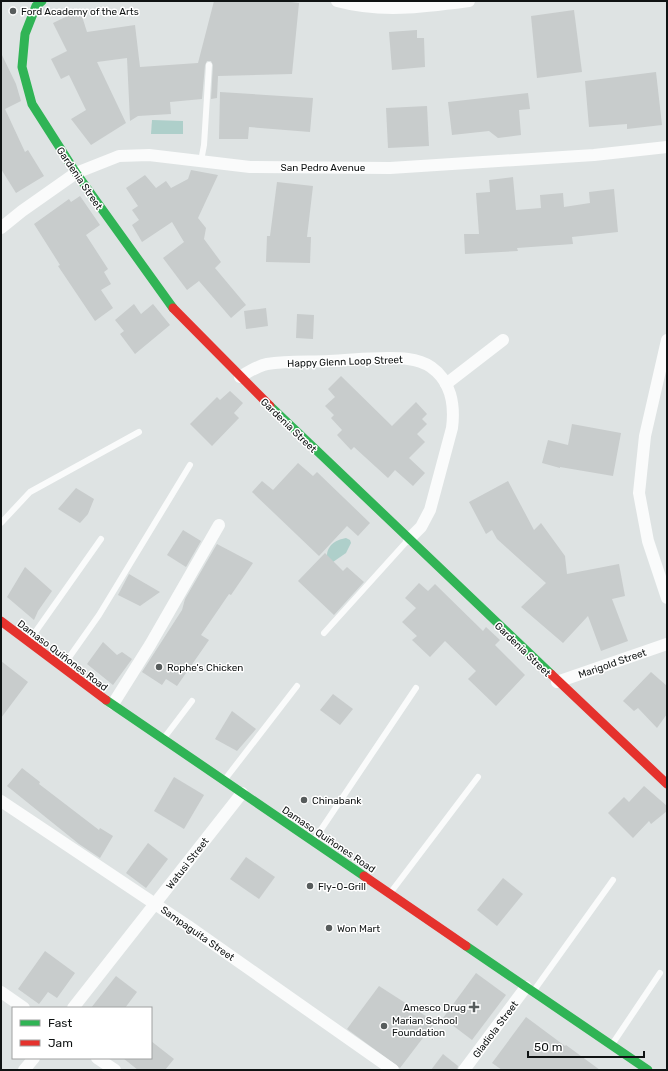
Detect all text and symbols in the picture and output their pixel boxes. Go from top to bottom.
marker: Ford Academy of the Arts [8,6,18,16]
place label: Ford Academy of the Arts [21,6,139,18]
street label: Gardenia Street [54,145,105,212]
street label: San Pedro Avenue [281,162,366,174]
street label: Happy Glenn Loop Street [287,354,403,370]
street label: Gardenia Street [258,396,319,455]
street label: Damaso Quiñones Road [15,618,110,694]
street label: Gardenia Street [492,620,553,679]
street label: Marigold Street [577,647,648,681]
marker: Rophe's Chicken [154,662,164,672]
place label: Rophe's Chicken [167,662,243,674]
marker: Chinabank [299,795,309,805]
place label: Chinabank [312,795,362,807]
street label: Damaso Quiñones Road [279,804,377,876]
street label: Watusi Street [164,835,212,892]
marker: Fly-O-Grill [305,881,315,891]
place label: Fly-O-Grill [318,881,366,893]
street label: Sampaguita Street [158,904,237,964]
marker: Won Mart [324,923,334,933]
place label: Won Mart [337,923,380,935]
street label: Gladiola Street [470,999,521,1060]
place label: Amesco Drug [403,1002,466,1014]
marker: Amesco Drug [469,1002,479,1012]
legend [12,1007,152,1059]
place label: Marian School Foundation [392,1015,457,1039]
text: Fast [48,1016,72,1030]
marker: Marian School Foundation [379,1021,389,1031]
scale bar [528,1033,644,1059]
text: Jam [48,1036,73,1050]
text: 50 m [534,1040,562,1054]

